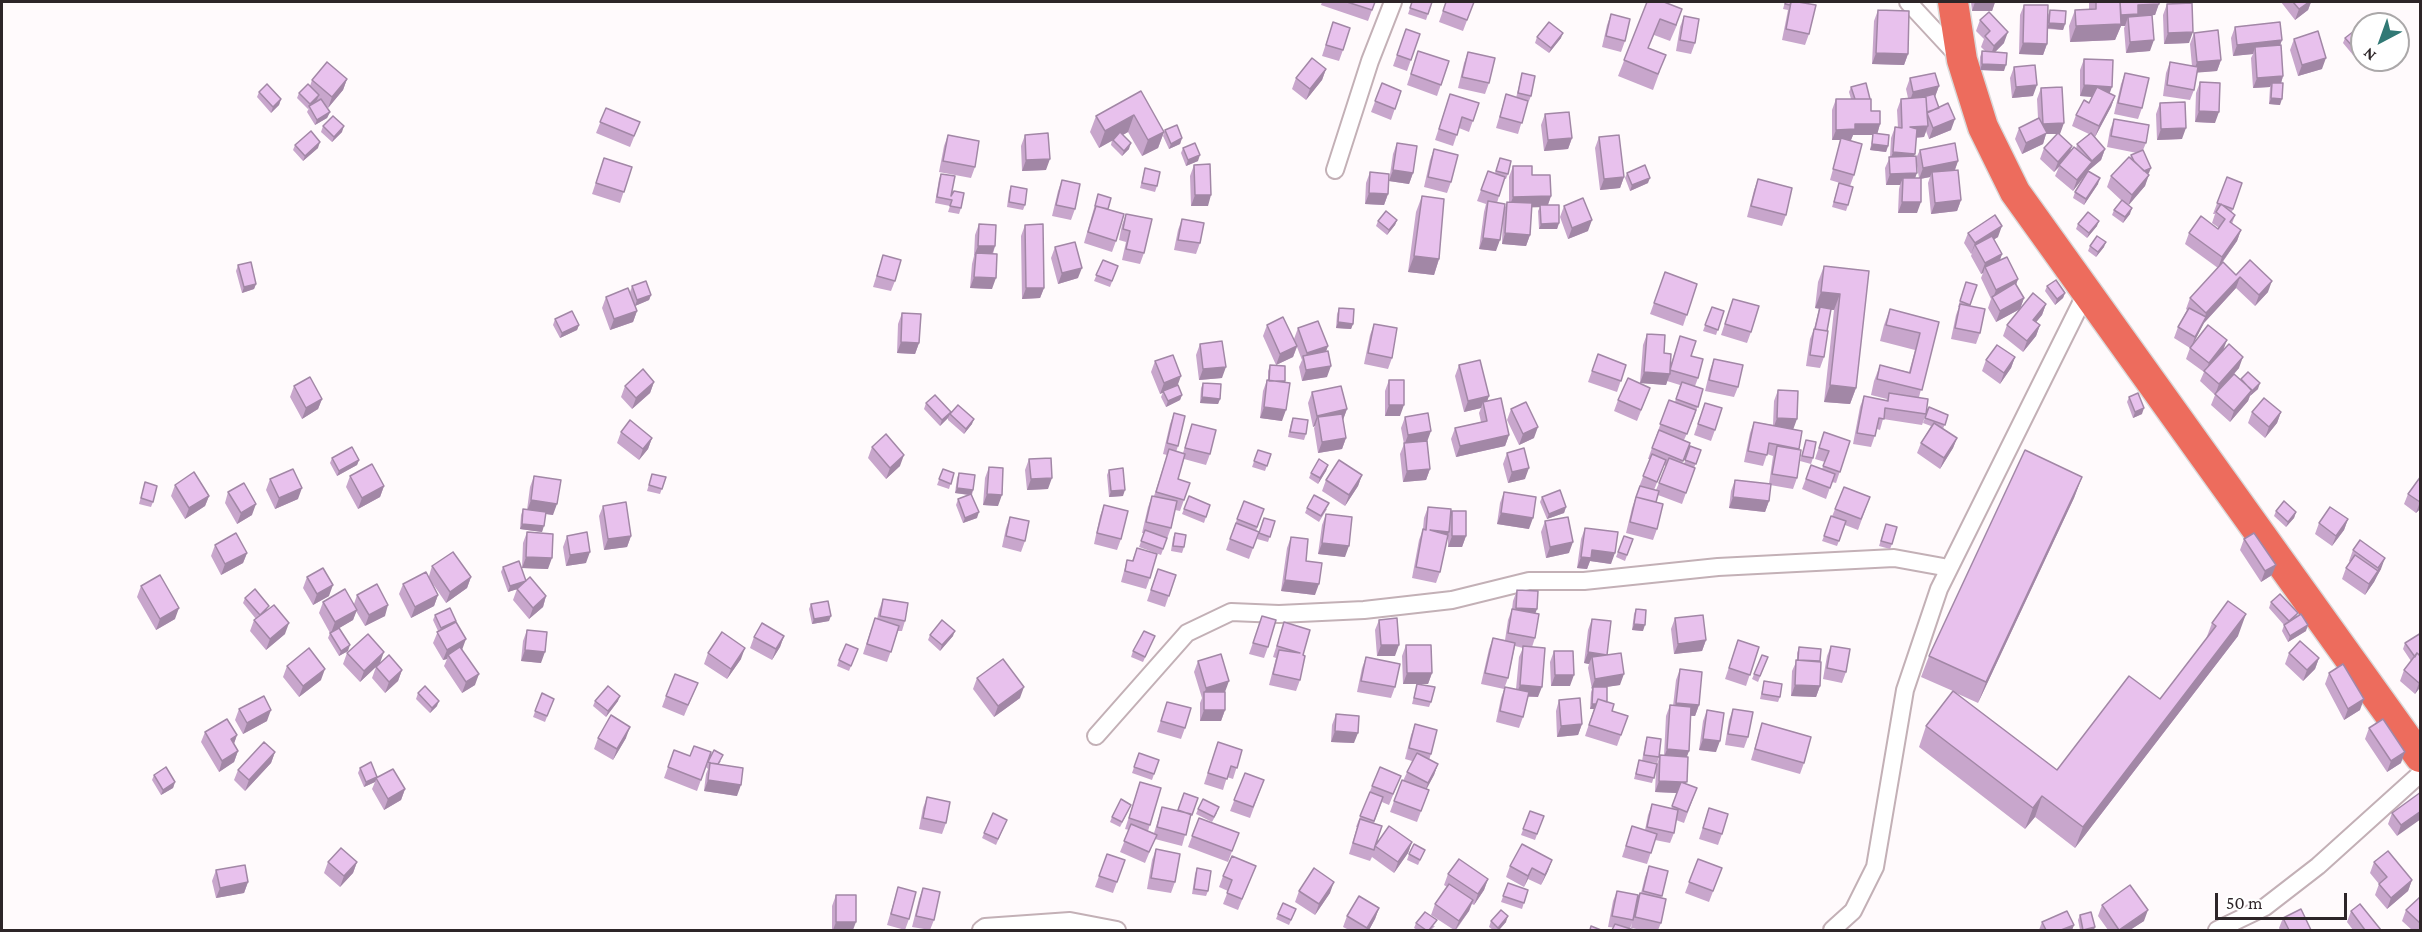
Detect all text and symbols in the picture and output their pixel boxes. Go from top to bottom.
north arrow [2350,12,2410,72]
text: N [2359,44,2379,64]
scale bar [2218,881,2350,919]
text: 50 m [2226,893,2263,913]

